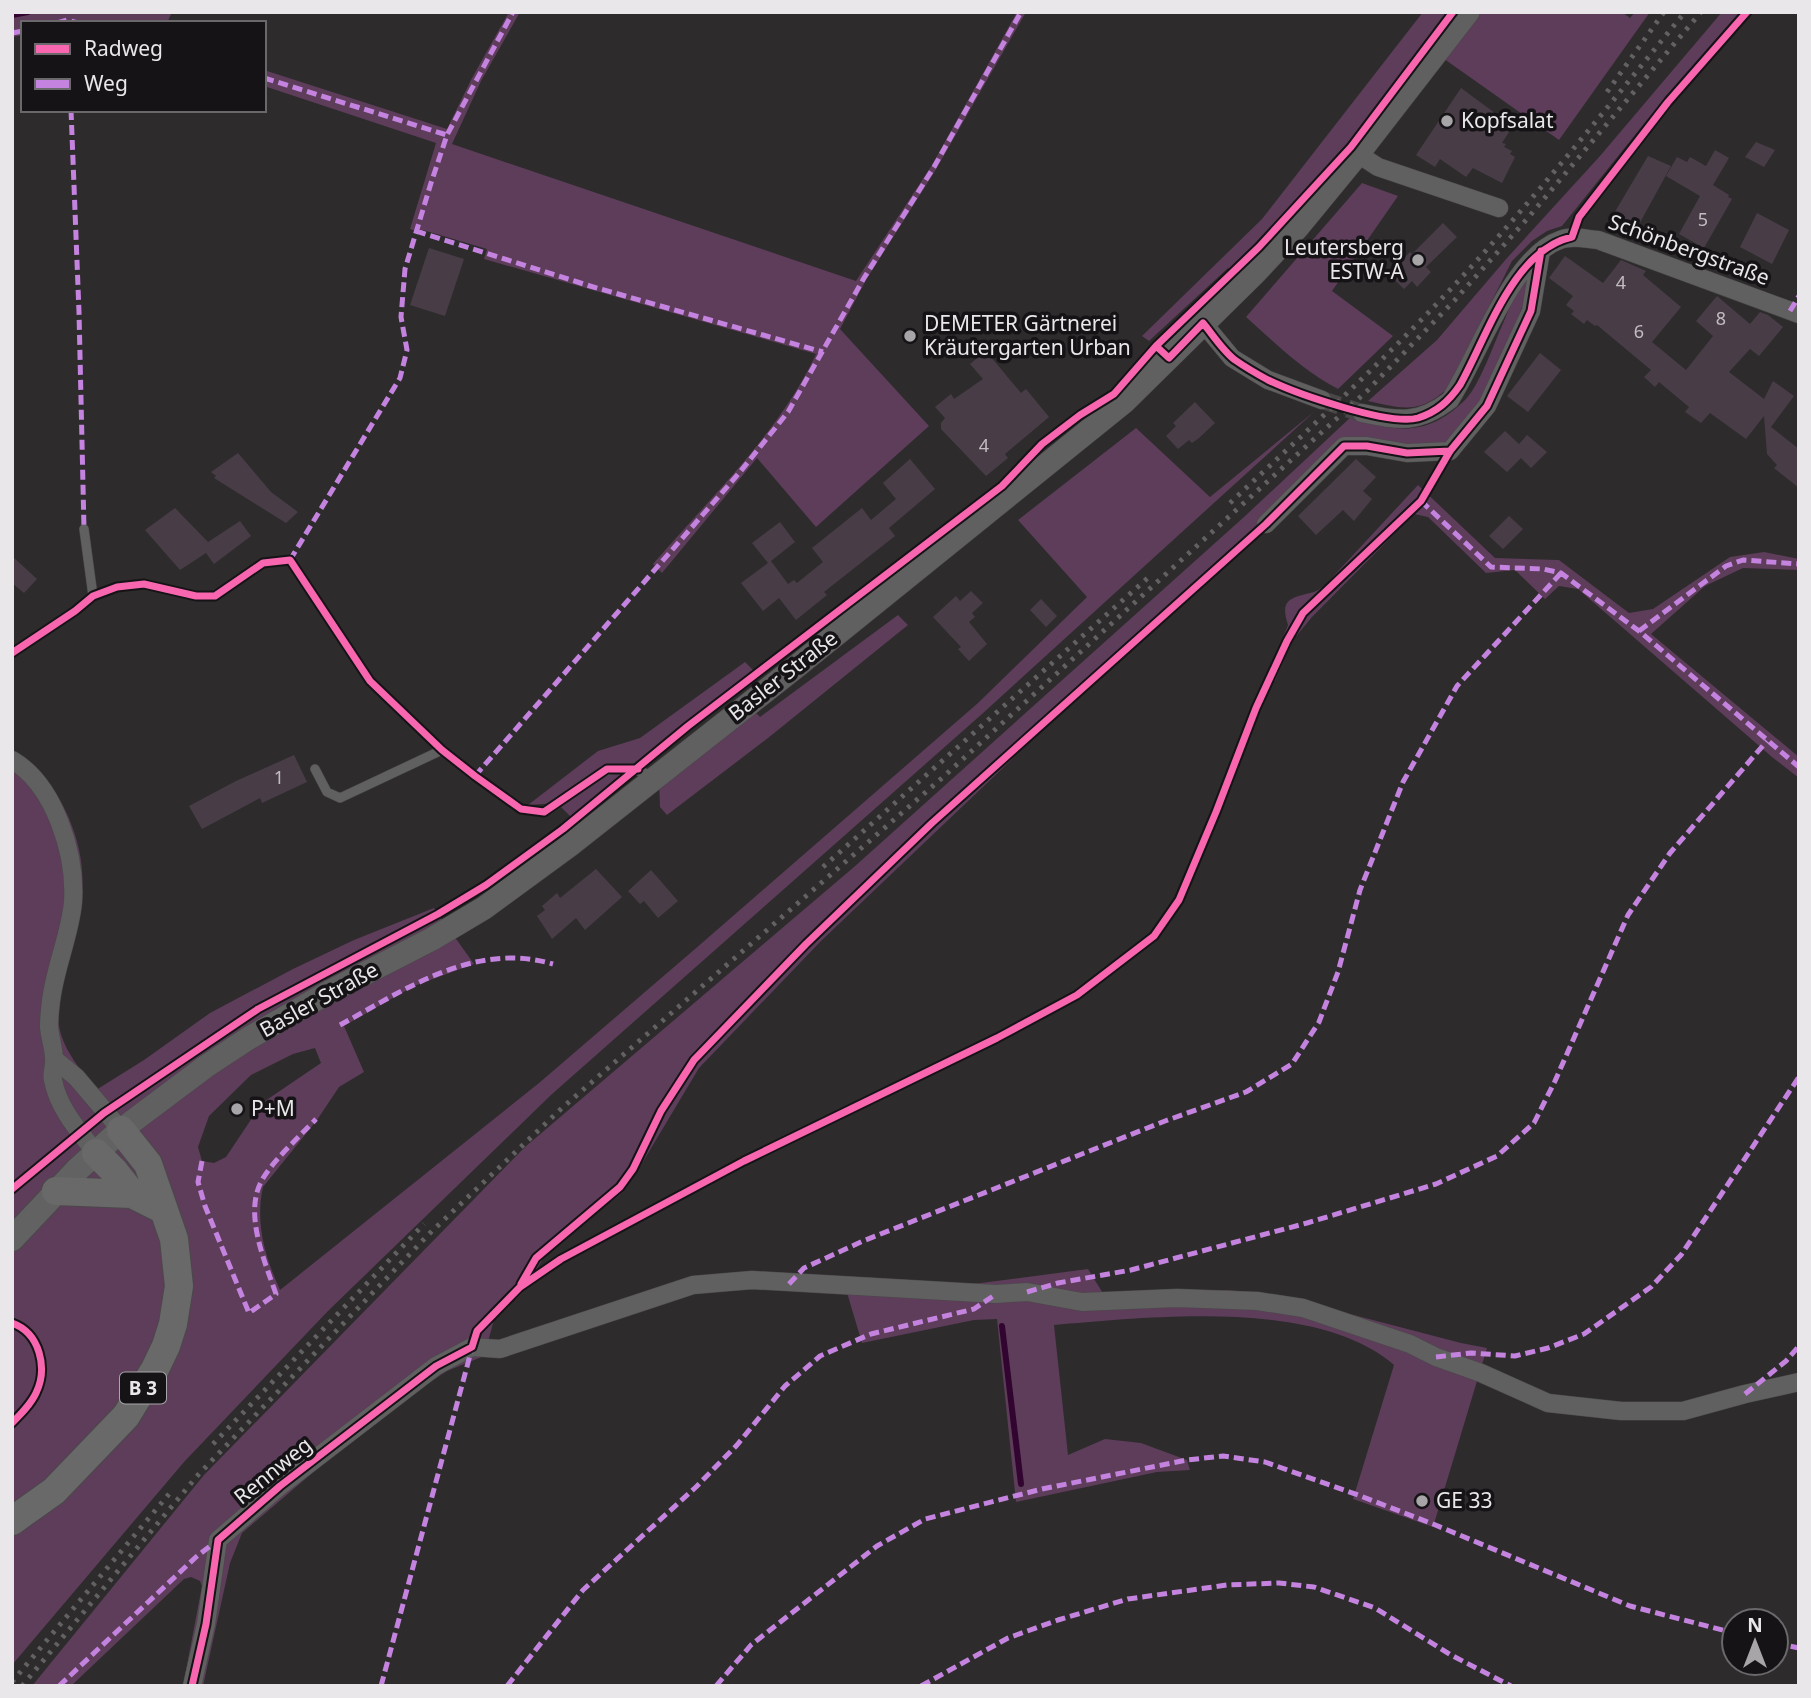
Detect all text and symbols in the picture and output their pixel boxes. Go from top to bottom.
legend [21,21,266,112]
text: Radweg [84,34,163,62]
text: Weg [84,69,128,97]
place label: Kopfsalat [1461,106,1554,134]
marker: Kopfsalat [1439,113,1455,129]
street label: Schönbergstraße [1605,207,1774,291]
house number: 5 [1698,207,1708,231]
place label: Leutersberg ESTW-A [1284,233,1405,285]
marker: Leutersberg ESTW-A [1410,252,1426,268]
house number: 4 [1616,270,1626,294]
house number: 8 [1716,306,1726,330]
place label: DEMETER Gärtnerei Kräutergarten Urban [924,309,1131,361]
house number: 6 [1634,319,1644,343]
marker: DEMETER Gärtnerei Kräutergarten Urban [902,328,918,344]
house number: 4 [979,433,989,457]
street label: Basler Straße [722,624,843,727]
house number: 1 [274,765,284,789]
street label: Basler Straße [254,955,383,1043]
place label: P+M [251,1094,295,1122]
marker: P+M [229,1101,245,1117]
road number: B 3 [120,1372,166,1404]
street label: Rennweg [228,1430,317,1510]
place label: GE 33 [1436,1486,1492,1514]
marker: GE 33 [1414,1493,1430,1509]
north arrow [1720,1607,1790,1677]
text: N [1747,1612,1763,1638]

